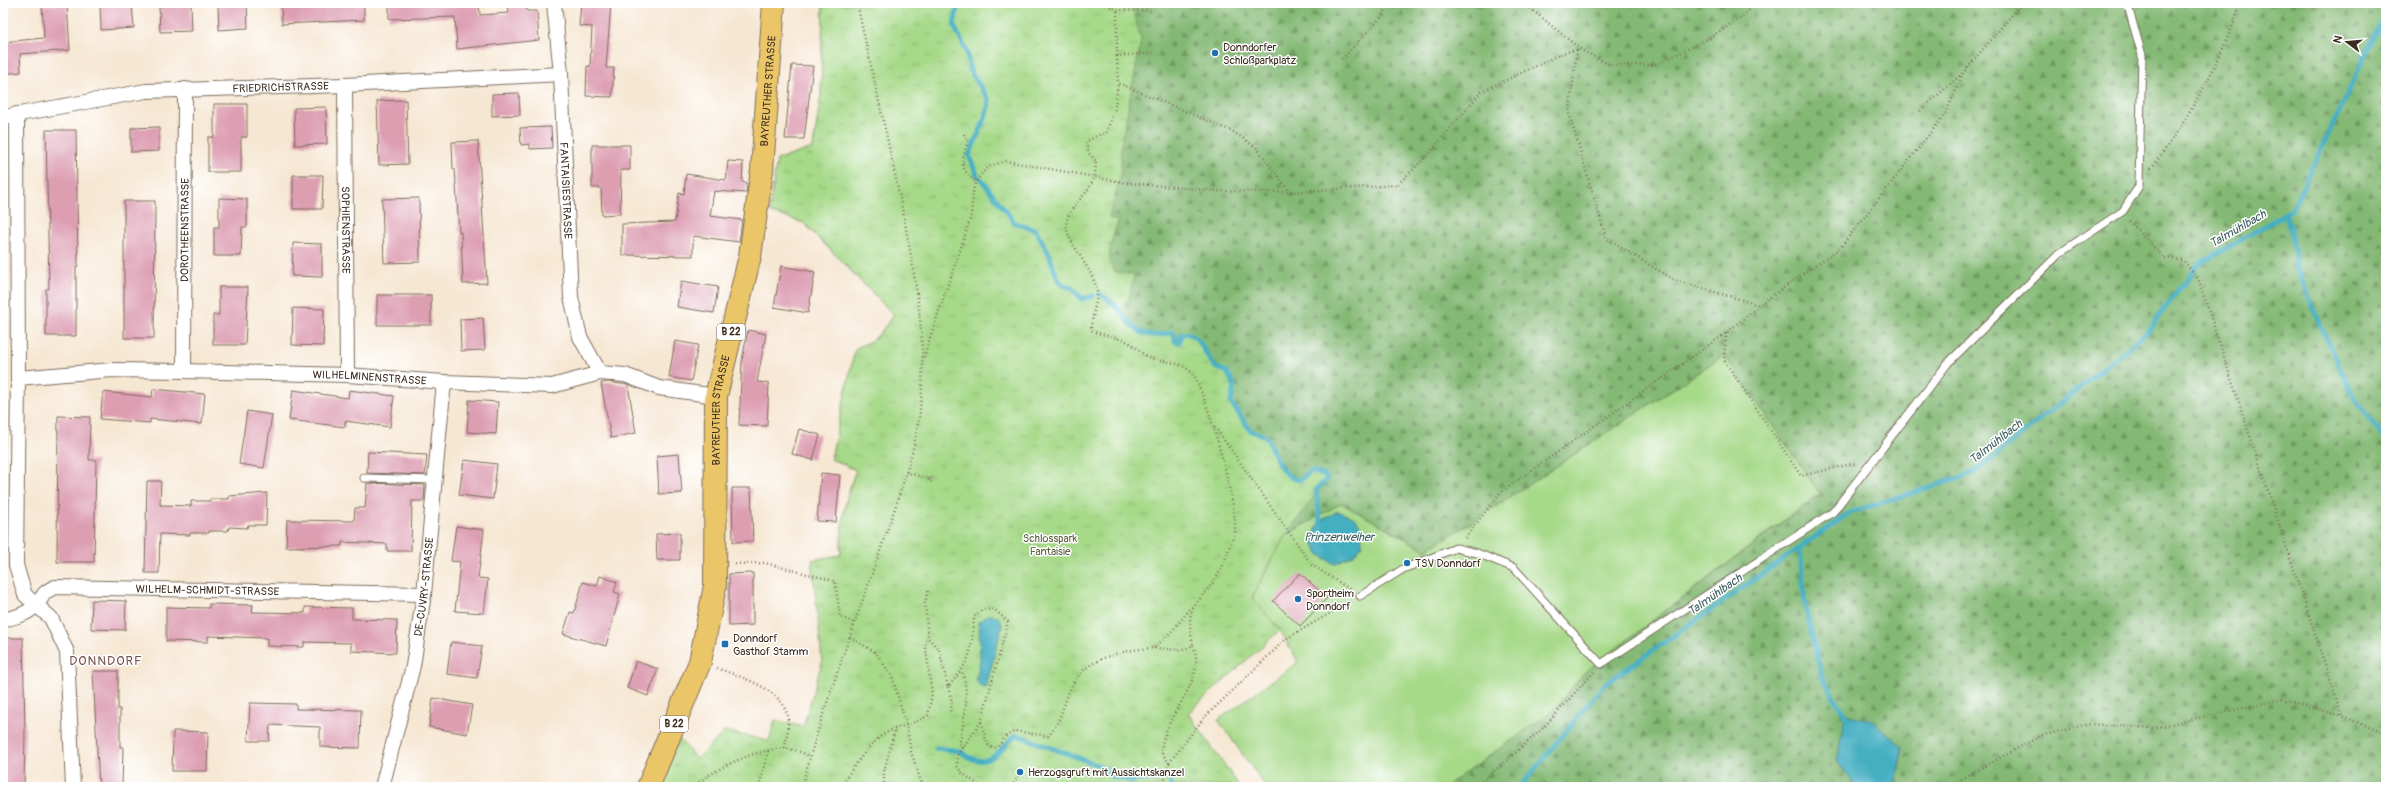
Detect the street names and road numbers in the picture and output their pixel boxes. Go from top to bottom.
street label: BAYREUTHER STRASSE [757,35,778,147]
street label: FRIEDRICHSTRASSE [232,79,329,95]
street label: FANTAISIESTRASSE [558,142,575,240]
street label: DOROTHEENSTRASSE [178,178,191,282]
street label: SOPHIENSTRASSE [339,186,353,274]
road number: B 22 [717,324,745,340]
street label: BAYREUTHER STRASSE [709,354,732,466]
street label: WILHELMINENSTRASSE [312,368,427,387]
street label: DE-CUVRY-STRASSE [411,536,436,637]
street label: WILHELM-SCHMIDT-STRASSE [135,582,280,598]
road number: B 22 [660,716,688,732]

